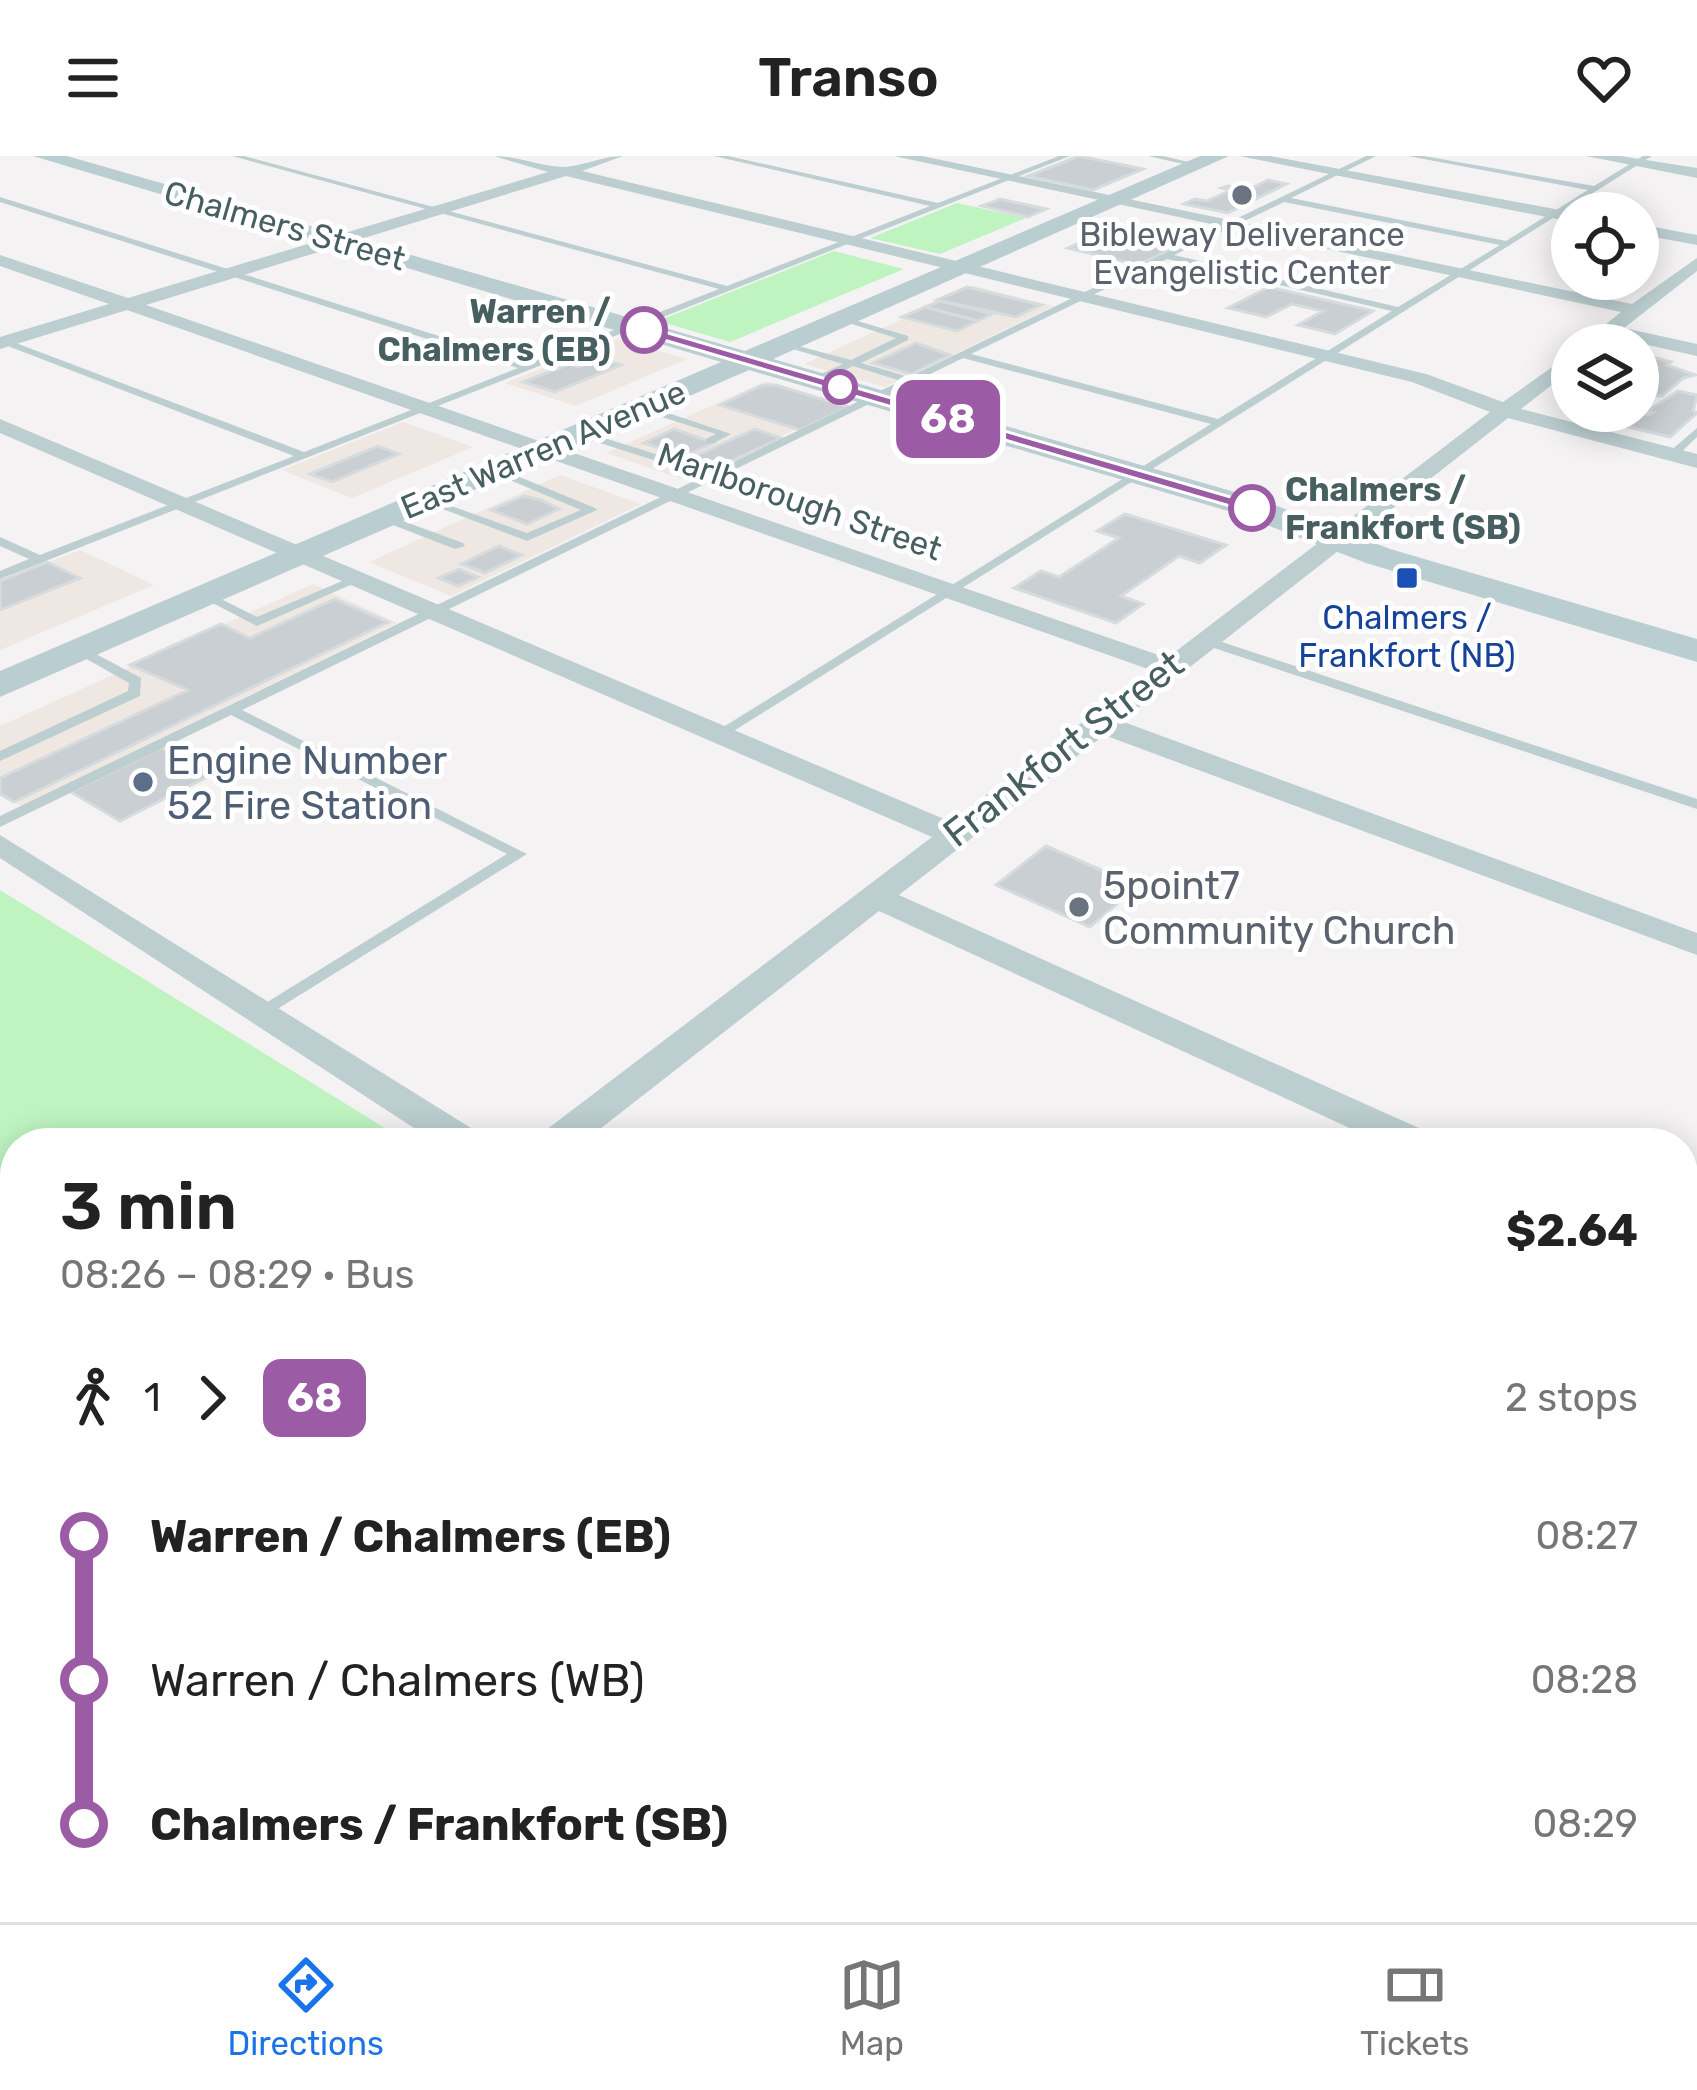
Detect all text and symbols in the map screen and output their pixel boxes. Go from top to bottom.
icon: menu [60,45,126,111]
icon: heart [1571,45,1637,111]
text: Transo [758,46,939,110]
street label: Chalmers Street [160,172,410,279]
marker: Bibleway Deliverance Evangelistic Center [1229,182,1255,208]
map controls [1551,192,1659,432]
button: locate [1551,192,1659,300]
place label: Bibleway Deliverance Evangelistic Center [1079,215,1405,292]
place label: Warren / Chalmers (EB) [378,292,611,369]
marker: Warren / Chalmers (EB) [622,308,666,352]
button: layers [1551,324,1659,432]
unlabelled marker [824,371,856,403]
street label: East Warren Avenue [395,372,691,527]
line badge: 68 [894,380,1002,458]
text: 68 [920,394,976,444]
street label: Marlborough Street [653,435,947,568]
place label: Chalmers / Frankfort (SB) [1285,470,1521,547]
marker: Chalmers / Frankfort (SB) [1230,486,1274,530]
marker: Chalmers / Frankfort (NB) [1394,565,1420,591]
place label: Chalmers / Frankfort (NB) [1298,598,1516,675]
street label: Frankfort Street [935,641,1193,857]
place label: Engine Number 52 Fire Station [167,738,447,829]
marker: Engine Number 52 Fire Station [130,769,156,795]
place label: 5point7 Community Church [1103,863,1455,954]
marker: 5point7 Community Church [1066,894,1092,920]
text: 3 min [60,1167,237,1246]
text: $2.64 [1506,1204,1638,1257]
text: 08:26 – 08:29 · Bus [60,1252,414,1298]
icon: walk [60,1365,126,1431]
icon: forward [179,1365,245,1431]
text: 68 [287,1373,342,1423]
text: 1 [144,1375,161,1421]
text: 2 stops [1505,1375,1638,1421]
text: Warren / Chalmers (EB) [150,1510,671,1563]
text: 08:27 [1536,1513,1638,1559]
text: Warren / Chalmers (WB) [150,1654,645,1707]
text: 08:28 [1531,1657,1638,1703]
text: Chalmers / Frankfort (SB) [150,1798,728,1851]
text: 08:29 [1532,1801,1638,1847]
tab: Directions [228,1952,384,2063]
tab: Map [839,1952,905,2063]
tab: Tickets [1360,1952,1469,2063]

